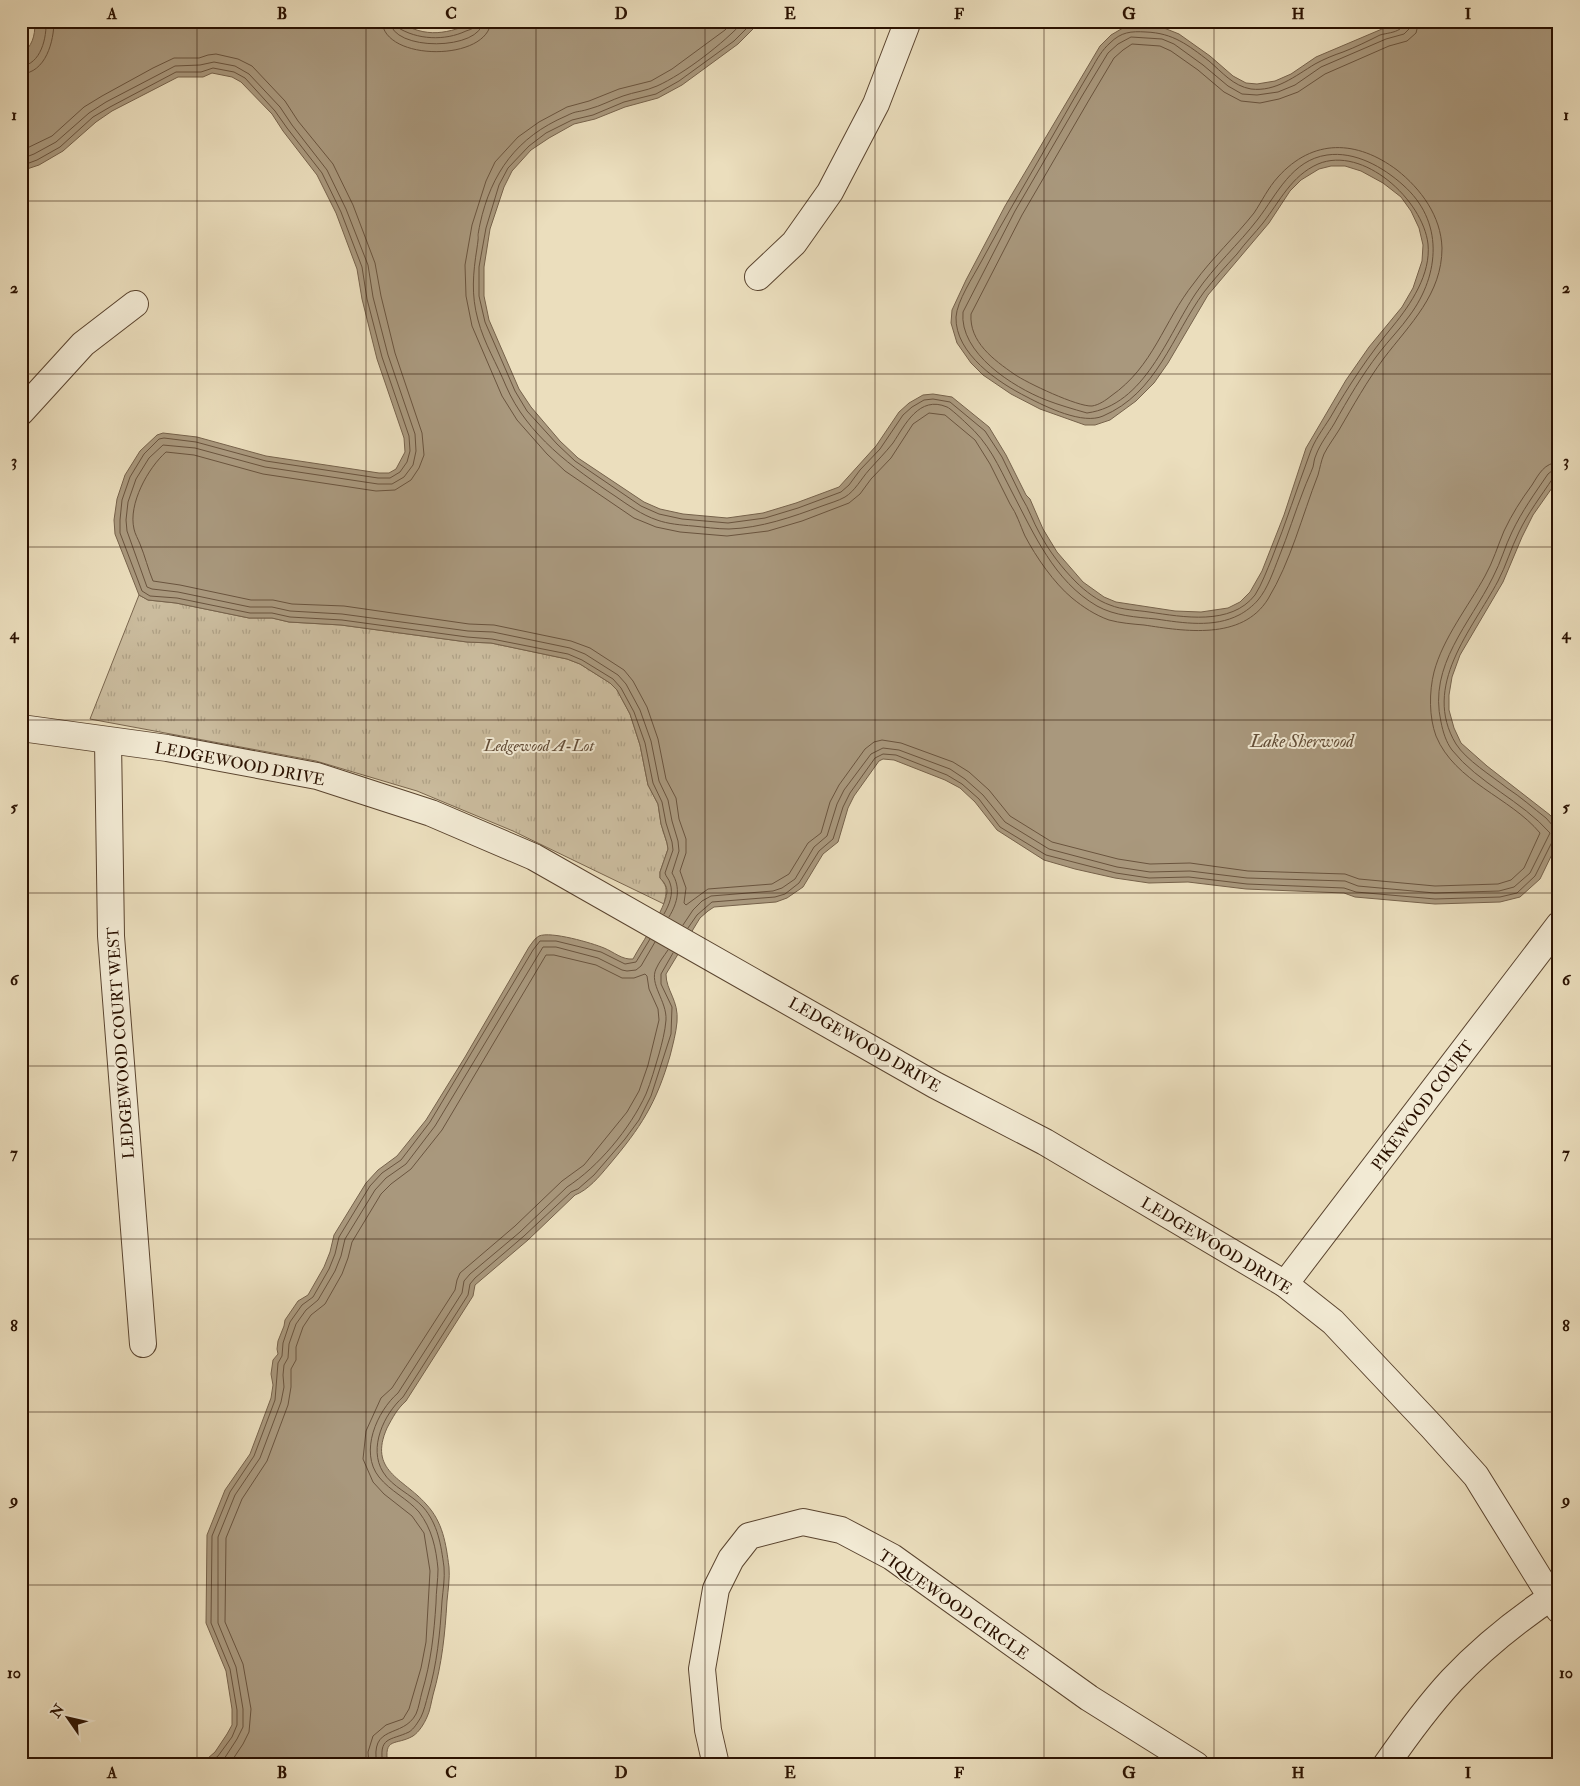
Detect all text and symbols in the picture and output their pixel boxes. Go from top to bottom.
text: A [106,4,118,24]
text: B [277,4,287,24]
text: C [445,4,457,24]
text: D [614,4,628,24]
text: E [784,4,796,24]
text: F [954,4,964,24]
text: G [1122,4,1136,24]
text: H [1291,4,1305,24]
text: I [1465,4,1472,24]
text: 1 [11,105,17,125]
text: 1 [1563,105,1569,125]
text: 2 [10,278,18,298]
text: 2 [1562,278,1570,298]
text: 3 [11,451,17,471]
text: 3 [1563,451,1569,471]
text: 4 [9,624,20,644]
text: 4 [1561,624,1572,644]
water label: Lake Sherwood [1249,730,1355,753]
park label: Ledgewood A-Lot [483,736,596,756]
street label: LEDGEWOOD DRIVE [153,738,327,790]
text: 5 [10,797,18,817]
text: 5 [1562,797,1570,817]
street label: LEDGEWOOD COURT WEST [103,926,139,1159]
text: 6 [10,970,20,990]
text: 6 [1562,970,1572,990]
street label: LEDGEWOOD DRIVE [785,993,944,1097]
street label: PIKEWOOD COURT [1367,1037,1478,1175]
text: 7 [10,1143,18,1163]
text: 7 [1562,1143,1570,1163]
street label: LEDGEWOOD DRIVE [1137,1193,1296,1299]
text: 8 [10,1316,18,1336]
text: 8 [1562,1316,1570,1336]
text: 9 [8,1490,18,1510]
text: 9 [1560,1490,1570,1510]
street label: TIQUEWOOD CIRCLE [874,1545,1032,1664]
text: 10 [7,1663,21,1683]
text: 10 [1559,1663,1573,1683]
north arrow [42,1694,92,1744]
text: N [47,1701,68,1722]
text: A [106,1763,118,1783]
text: B [277,1763,287,1783]
text: C [445,1763,457,1783]
text: D [614,1763,628,1783]
text: E [784,1763,796,1783]
text: F [954,1763,964,1783]
text: G [1122,1763,1136,1783]
text: H [1291,1763,1305,1783]
text: I [1465,1763,1472,1783]

